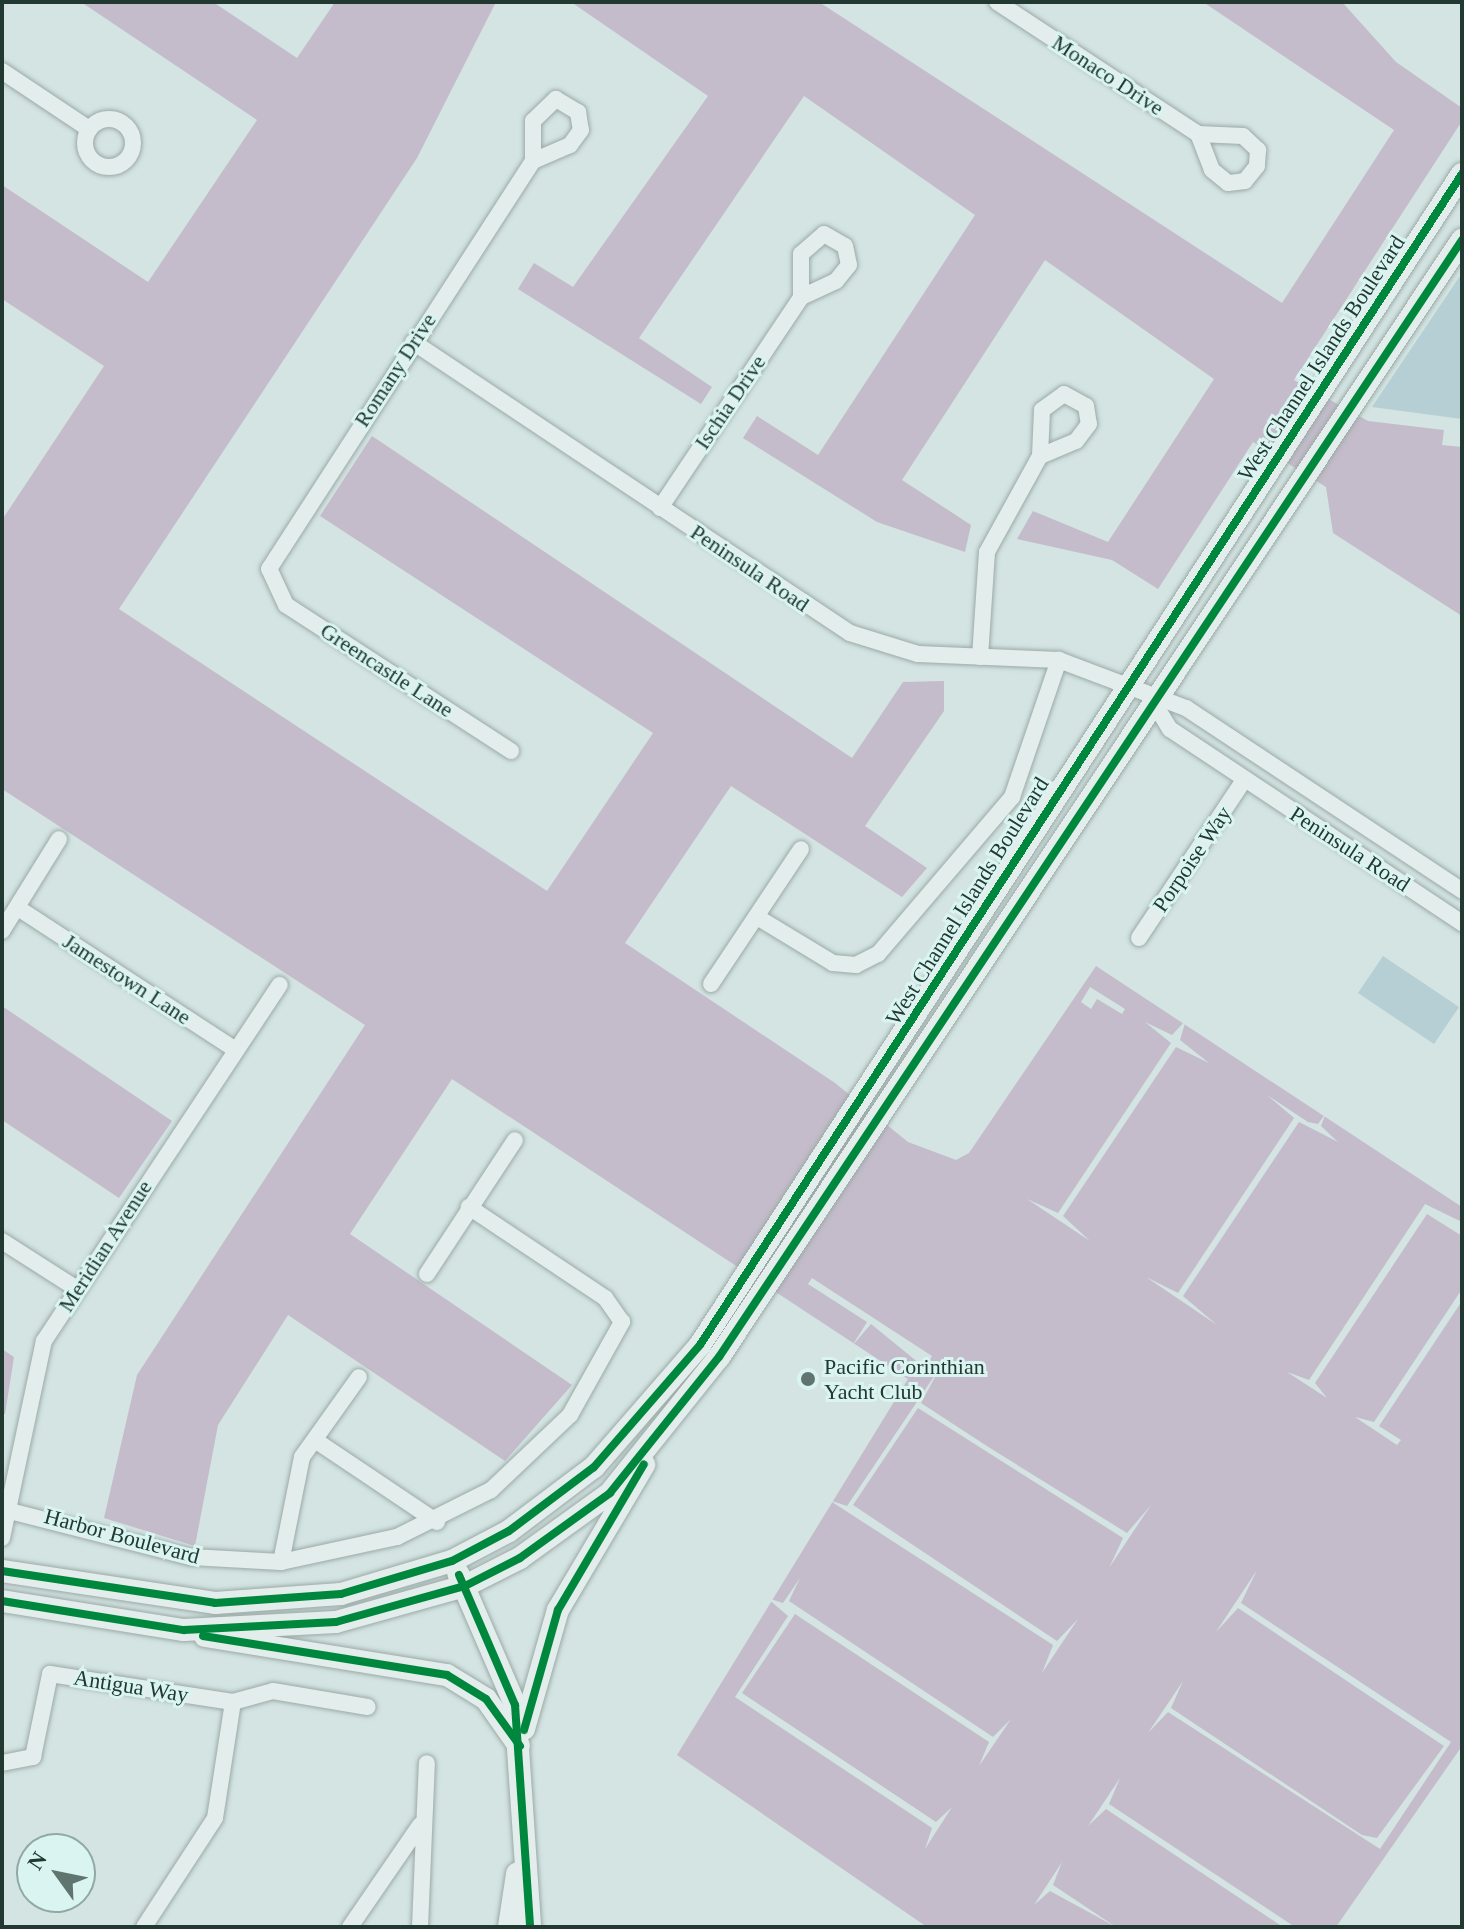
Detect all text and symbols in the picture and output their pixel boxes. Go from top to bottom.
street label: Monaco Drive [1047,29,1169,121]
street label: West Channel Islands Boulevard [1232,230,1410,486]
street label: Romany Drive [348,308,442,432]
street label: Ischia Drive [689,350,771,454]
street label: Peninsula Road [686,519,814,617]
street label: Greencastle Lane [316,617,458,723]
street label: West Channel Islands Boulevard [880,772,1054,1030]
street label: Peninsula Road [1285,800,1415,898]
street label: Porpoise Way [1147,801,1237,917]
street label: Jamestown Lane [58,928,196,1030]
street label: Meridian Avenue [52,1175,158,1317]
place label: Pacific Corinthian Yacht Club [824,1353,985,1404]
marker: Pacific Corinthian Yacht Club [799,1370,817,1388]
street label: Harbor Boulevard [42,1503,202,1569]
street label: Antigua Way [72,1664,190,1708]
north arrow [16,1833,96,1913]
text: N [22,1847,52,1874]

